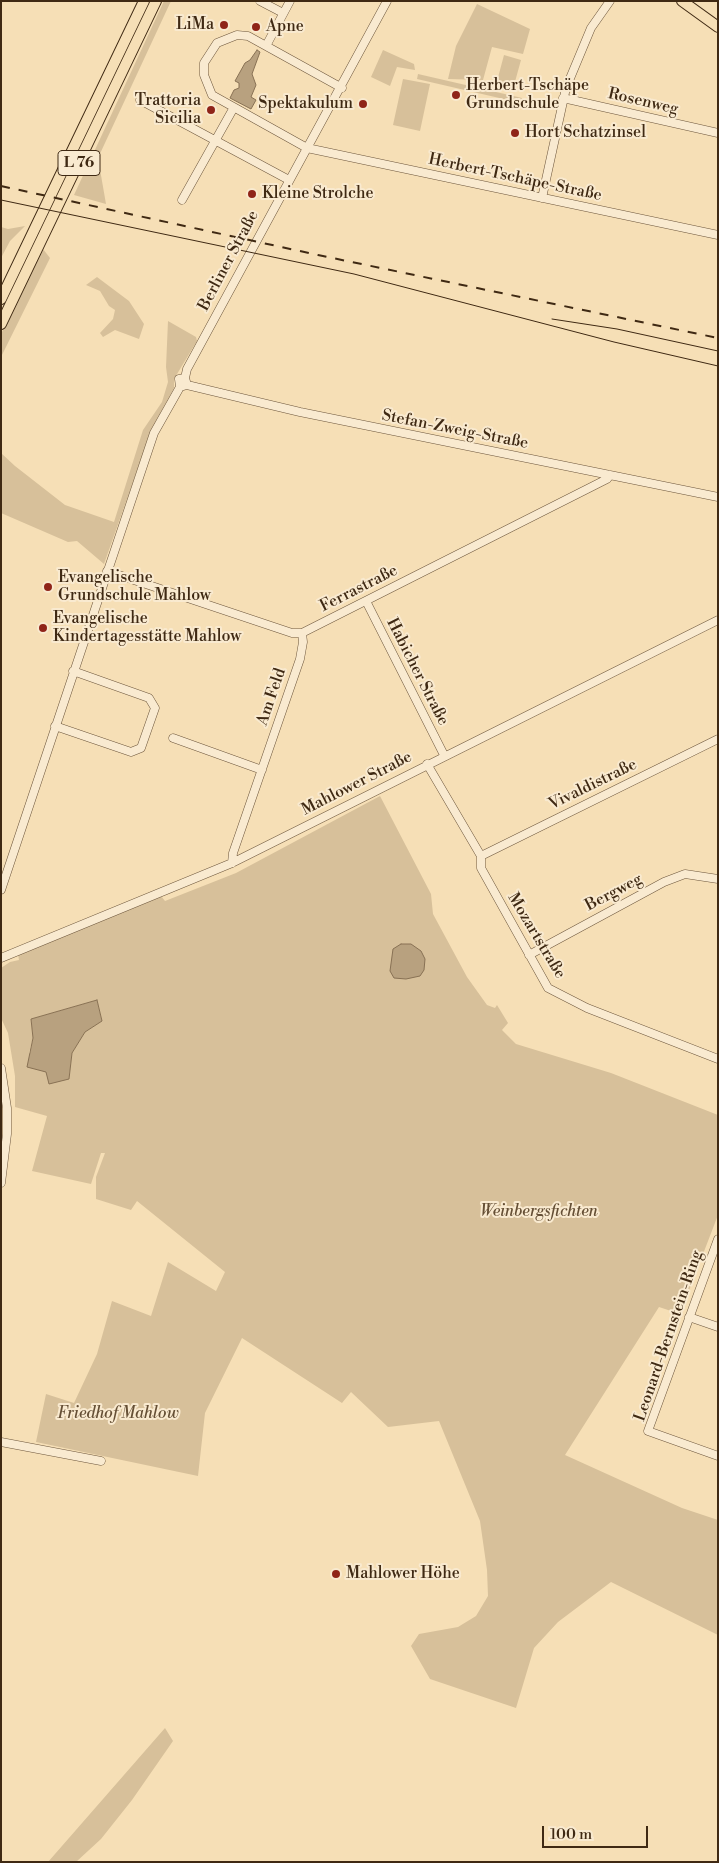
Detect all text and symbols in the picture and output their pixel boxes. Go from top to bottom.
place label: LiMa [176,15,214,35]
place label: Apne [266,17,304,37]
marker: LiMa [218,19,230,31]
marker: Apne [250,21,262,33]
place label: Herbert-Tschäpe Grundschule [466,76,589,114]
street label: Rosenweg [606,85,680,119]
marker: Herbert-Tschäpe Grundschule [450,89,462,101]
place label: Trattoria Sicilia [135,91,201,129]
place label: Spektakulum [258,94,353,114]
marker: Spektakulum [357,98,369,110]
marker: Trattoria Sicilia [205,104,217,116]
place label: Hort Schatzinsel [525,123,646,143]
marker: Hort Schatzinsel [509,127,521,139]
road number: L 76 [58,150,100,176]
street label: Herbert-Tschäpe-Straße [427,150,603,206]
place label: Kleine Strolche [262,184,374,204]
marker: Kleine Strolche [246,188,258,200]
street label: Berliner Straße [195,208,263,314]
street label: Stefan-Zweig-Straße [380,406,530,454]
street label: Ferrastraße [317,561,401,617]
place label: Evangelische Grundschule Mahlow [58,568,211,606]
marker: Evangelische Grundschule Mahlow [42,581,54,593]
place label: Evangelische Kindertagesstätte Mahlow [53,609,241,647]
street label: Habicher Straße [382,615,452,729]
marker: Evangelische Kindertagesstätte Mahlow [37,622,49,634]
street label: Am Feld [253,666,291,728]
street label: Mahlower Straße [299,748,415,820]
street label: Vivaldistraße [546,755,640,815]
street label: Bergweg [582,870,646,916]
street label: Mozartstraße [503,890,569,982]
park label: Weinbergsfichten [480,1202,598,1222]
street label: Leonard-Bernstein-Ring [631,1248,707,1424]
park label: Friedhof Mahlow [57,1404,179,1424]
place label: Mahlower Höhe [346,1564,460,1584]
marker: Mahlower Höhe [330,1568,342,1580]
scale bar [544,1816,650,1848]
text: 100 m [550,1825,592,1844]

